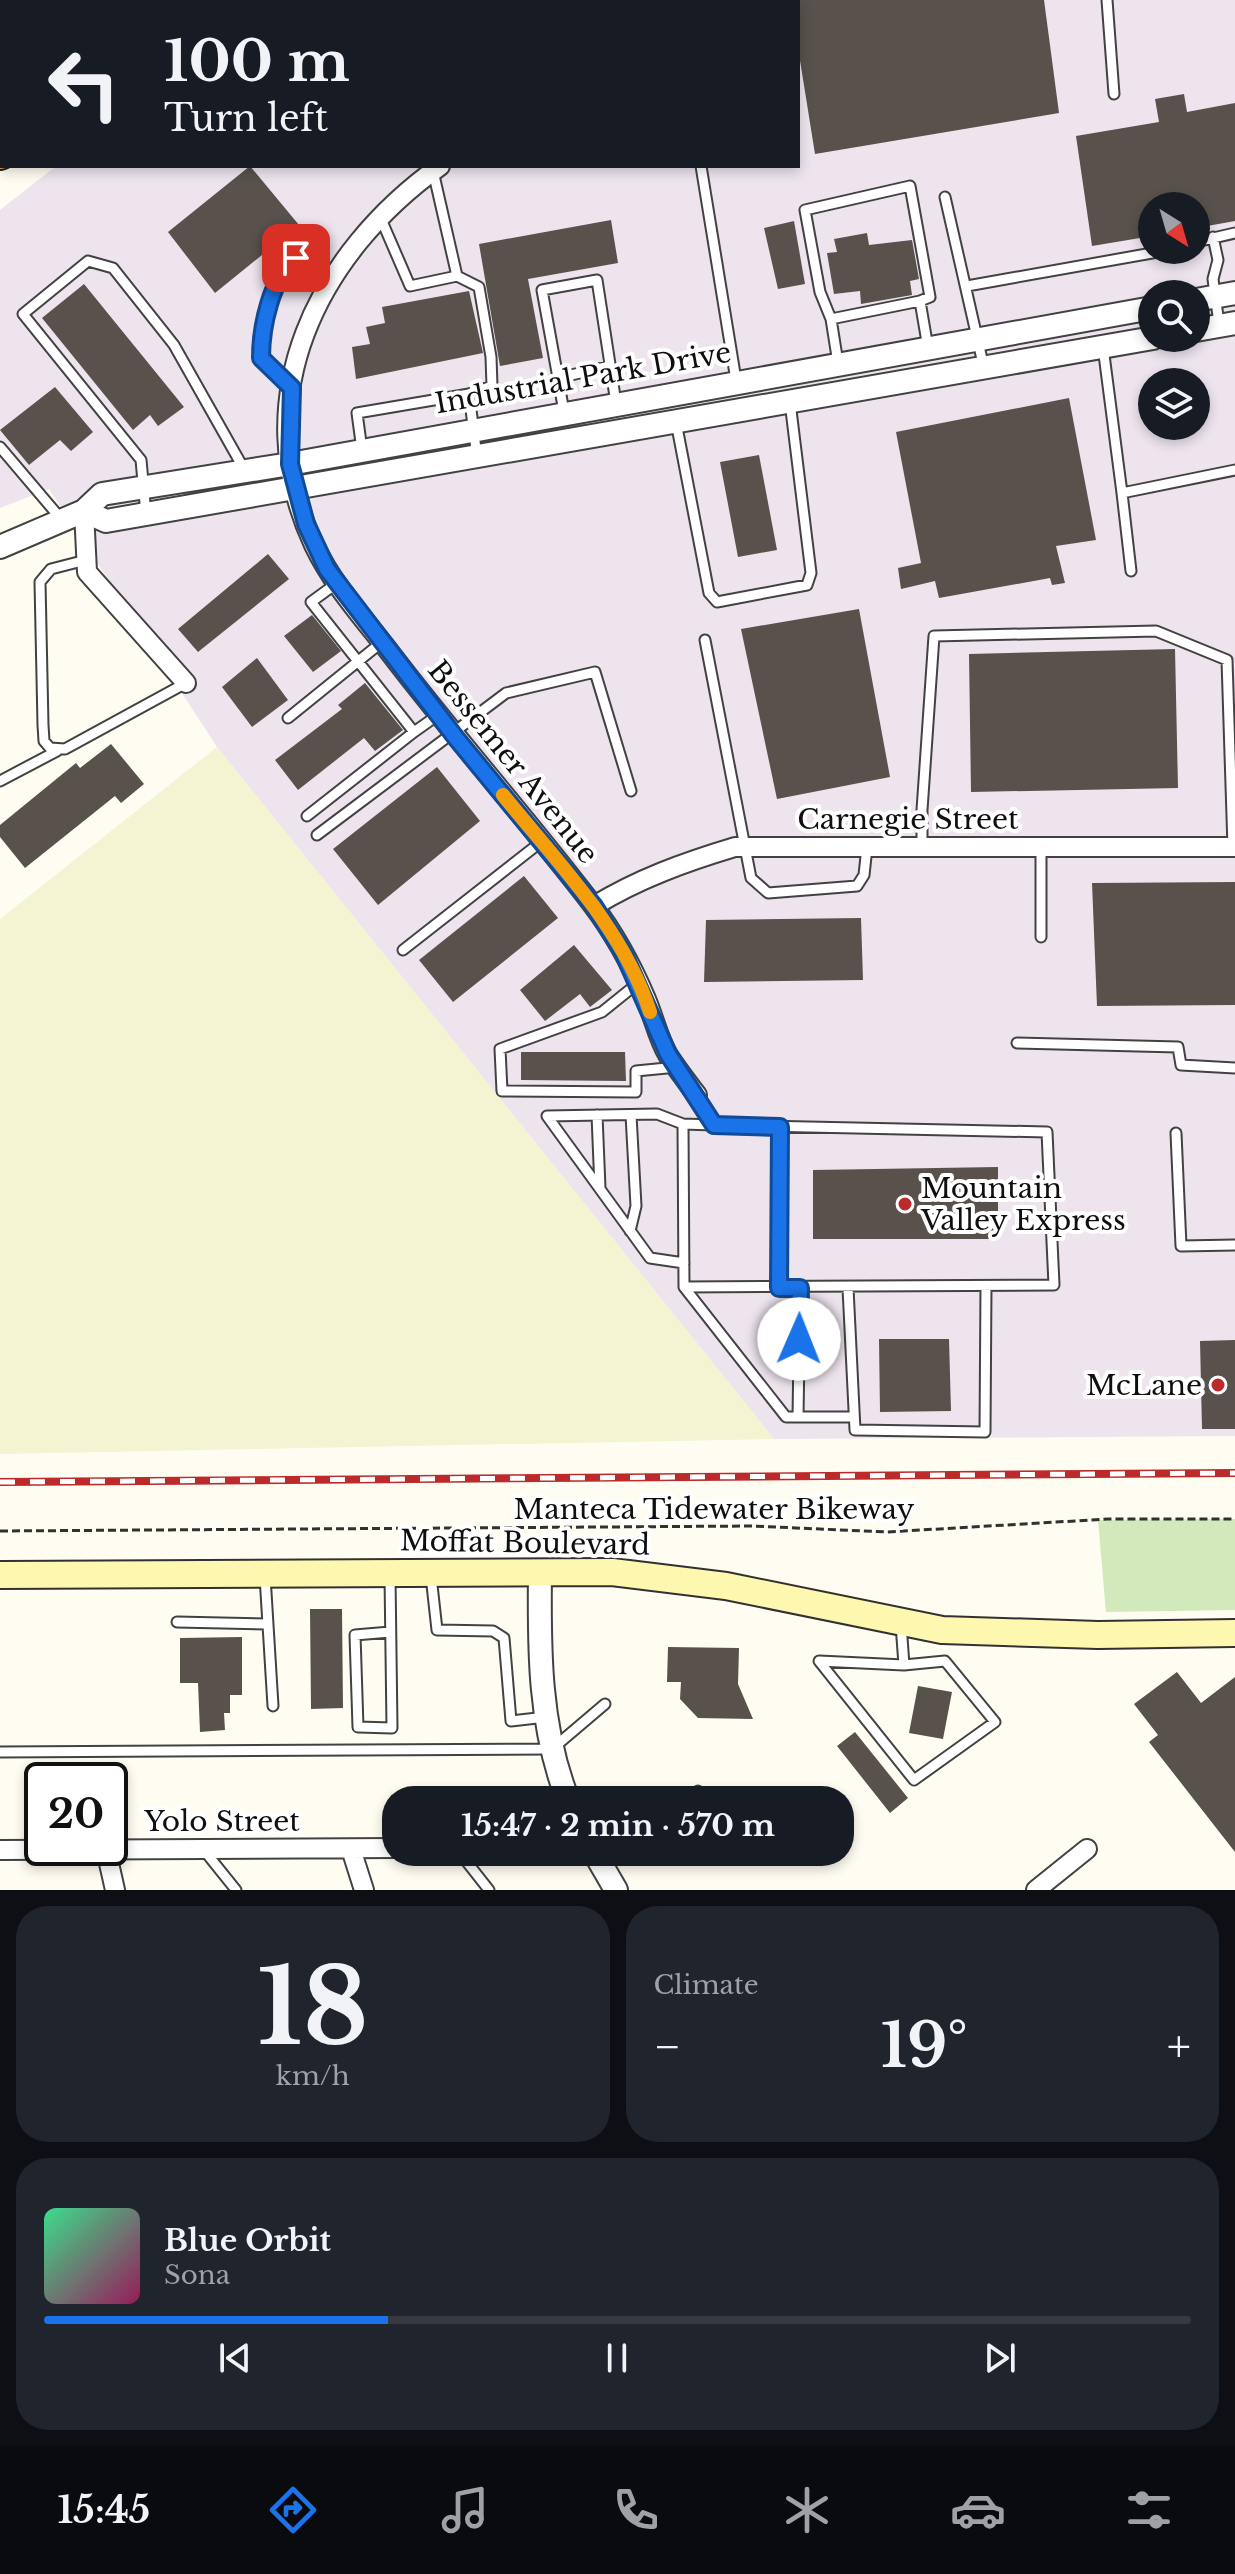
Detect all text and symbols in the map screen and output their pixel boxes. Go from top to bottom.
text: 100 m [164,27,350,96]
icon: left [32,32,136,136]
text: Turn left [164,96,328,141]
north arrow [1138,192,1210,264]
map controls [1138,192,1210,440]
pin [262,224,330,292]
icon: arrive [274,236,318,280]
button: search [1138,280,1210,352]
street label: Industrial Park Drive [432,335,734,421]
button: layers [1138,368,1210,440]
street label: Bessemer Avenue [420,653,606,871]
street label: Carnegie Street [797,802,1019,837]
place label: Mountain Valley Express [920,1171,1126,1238]
marker: Mountain Valley Express [896,1195,914,1213]
position arrow [757,1297,841,1381]
place label: McLane [1086,1368,1202,1403]
marker: McLane [1209,1376,1227,1394]
street label: Manteca Tidewater Bikeway [514,1492,914,1527]
street label: Moffat Boulevard [400,1523,650,1563]
speed limit sign: 20 [24,1762,128,1866]
street label: Yolo Street [143,1804,300,1839]
text: 15:47 · 2 min · 570 m [461,1807,775,1844]
text: 18 [257,1943,368,2072]
text: Climate [654,1969,759,2001]
text: 19° [881,2009,967,2083]
text: − [654,2019,681,2074]
text: + [1167,2019,1191,2074]
text: km/h [276,2060,350,2092]
text: Blue Orbit [164,2222,331,2259]
text: Sona [164,2259,230,2291]
icon: previous [213,2336,257,2380]
icon: pause [595,2336,639,2380]
icon: next [978,2336,1022,2380]
icon: directions [265,2482,321,2538]
icon: music [437,2482,493,2538]
icon: phone [608,2482,664,2538]
icon: climate [779,2482,835,2538]
icon: car [950,2482,1006,2538]
icon: filters [1121,2482,1177,2538]
text: 15:45 [58,2488,150,2533]

